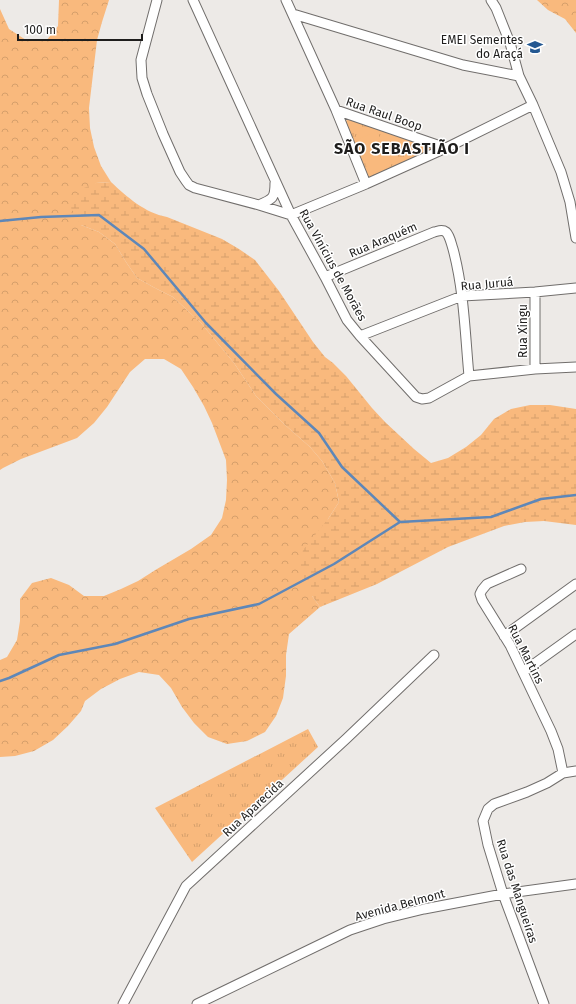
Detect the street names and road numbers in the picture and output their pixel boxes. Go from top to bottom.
street label: Rua Raul Boop [344,94,424,134]
street label: Rua Vinícius de Morães [296,207,370,324]
street label: Rua Araquém [347,219,419,261]
street label: Rua Juruá [460,275,514,293]
street label: Rua Xingu [516,304,530,358]
street label: Rua Martins [505,622,547,686]
street label: Rua Aparecida [220,776,286,840]
street label: Rua das Mangueiras [494,837,541,945]
street label: Avenida Belmont [353,886,447,924]

